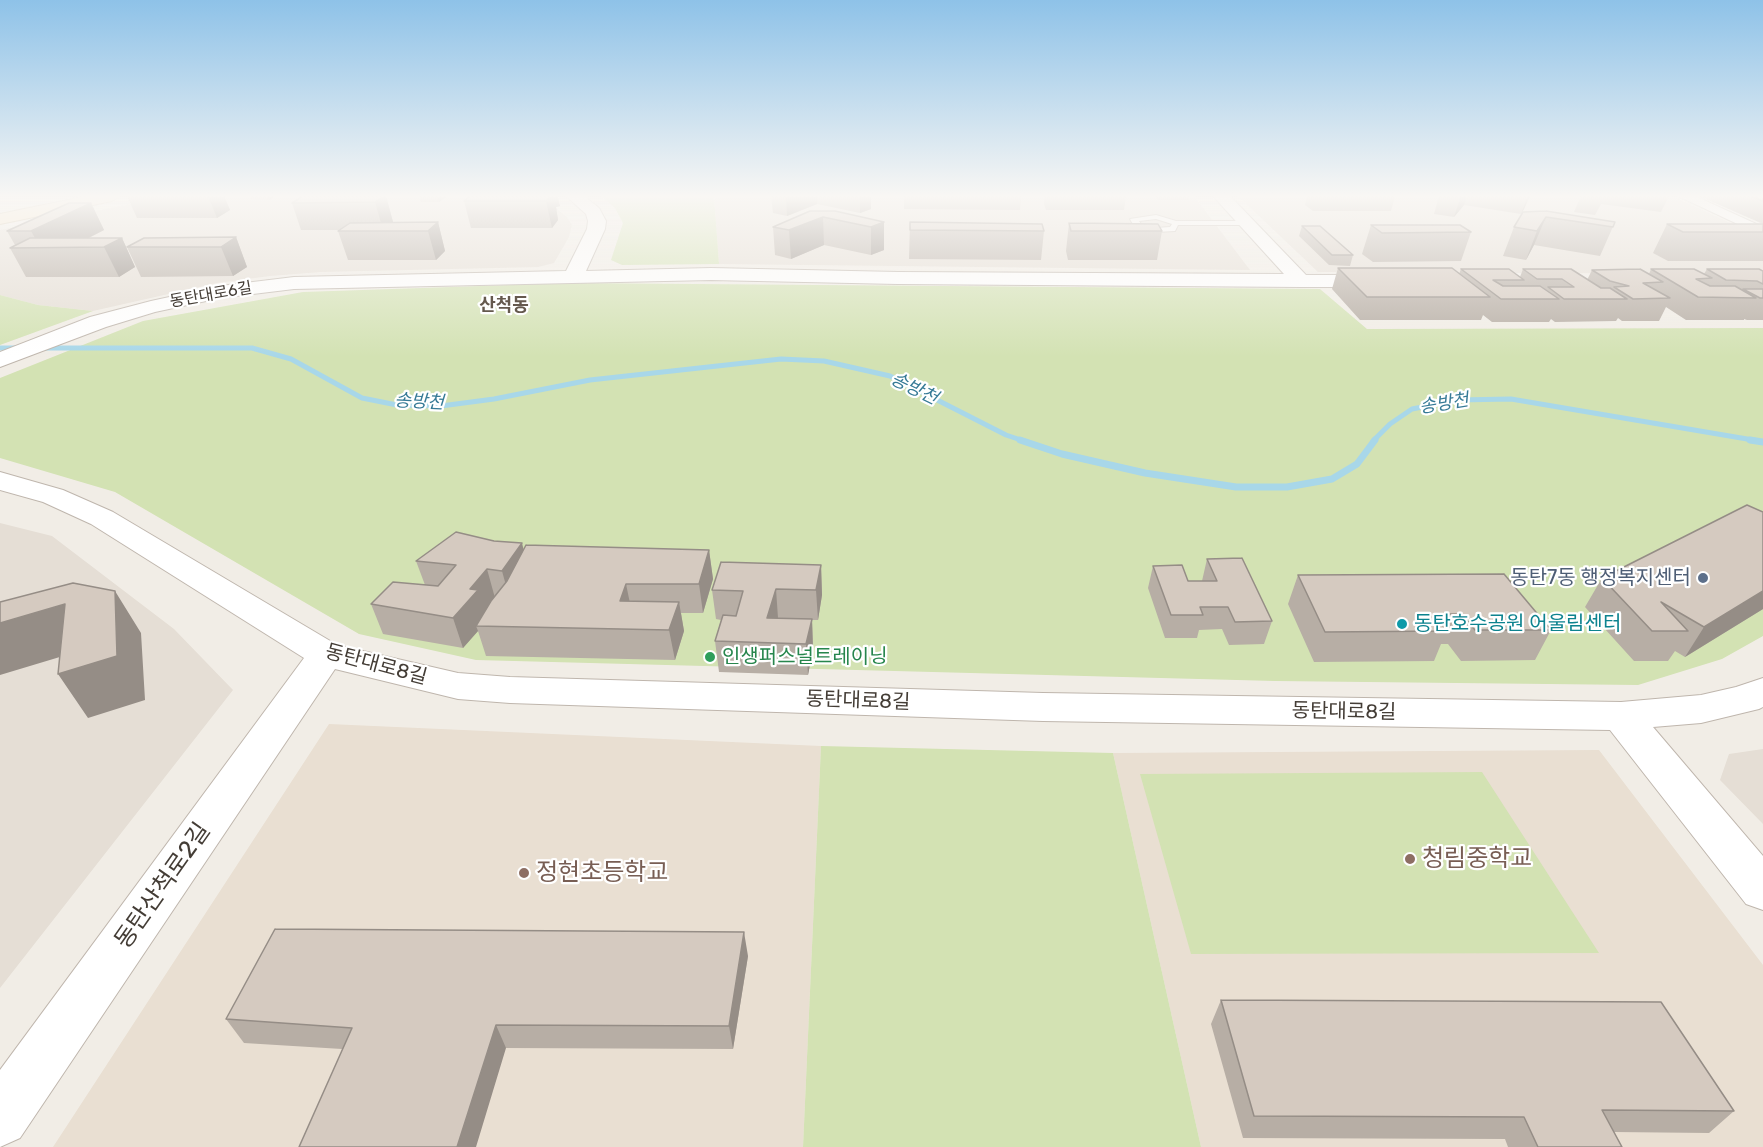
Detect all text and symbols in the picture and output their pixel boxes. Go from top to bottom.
street label: 동탄대로6길 [168,278,254,312]
district label: 산척동 [479,295,529,317]
water label: 송방천 [887,368,941,410]
water label: 송방천 [1418,389,1470,419]
water label: 송방천 [394,390,444,414]
place label: 동탄7동 행정복지센터 [1510,566,1691,590]
marker: 동탄7동 행정복지센터 [1696,571,1710,585]
place label: 동탄호수공원 어울림센터 [1414,612,1621,636]
marker: 동탄호수공원 어울림센터 [1395,617,1409,631]
street label: 동탄대로8길 [322,640,430,690]
place label: 인생퍼스널트레이닝 [722,645,888,669]
marker: 인생퍼스널트레이닝 [703,650,717,664]
street label: 동탄대로8길 [805,687,911,715]
street label: 동탄대로8길 [1291,699,1397,725]
street label: 동탄산척로2길 [109,818,217,954]
place label: 청림중학교 [1422,845,1532,873]
marker: 청림중학교 [1403,852,1417,866]
place label: 정현초등학교 [536,859,668,887]
marker: 정현초등학교 [517,866,531,880]

